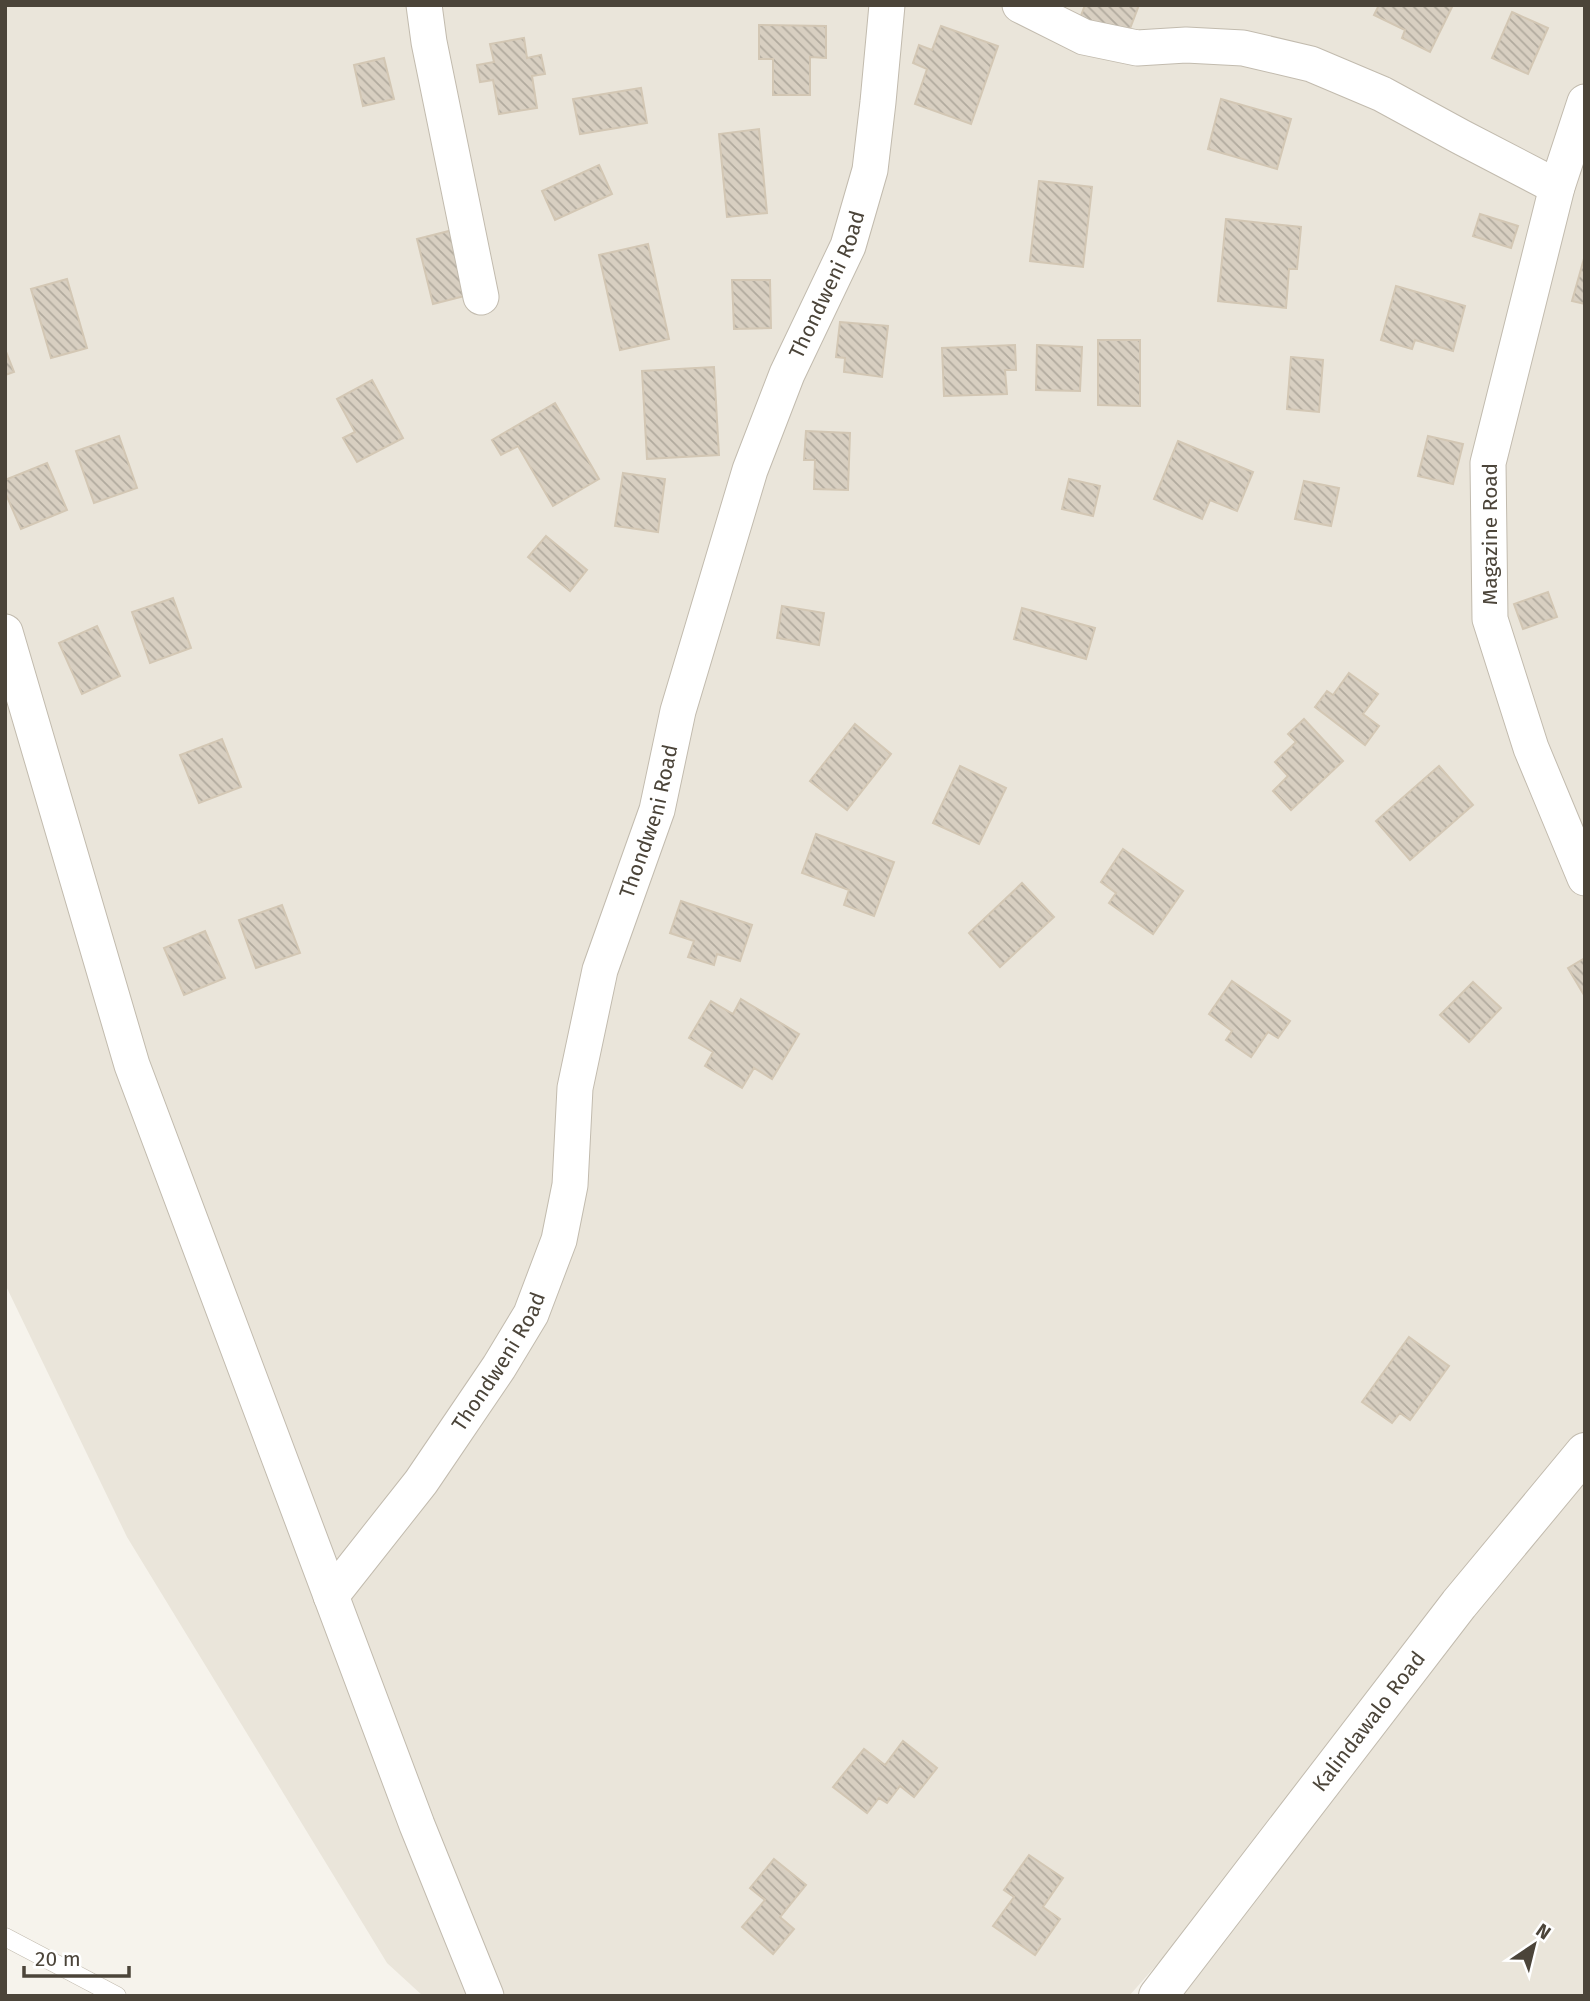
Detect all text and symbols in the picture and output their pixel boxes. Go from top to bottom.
street label: Thondweni Road [783,208,871,363]
street label: Magazine Road [1477,463,1503,605]
street label: Thondweni Road [614,742,684,901]
street label: Thondweni Road [446,1288,551,1436]
street label: Kalindawalo Road [1307,1646,1431,1797]
north arrow [1499,1910,1569,1980]
text: N [1532,1918,1555,1945]
scale bar [24,1934,130,1978]
text: 20 m [35,1946,81,1972]

